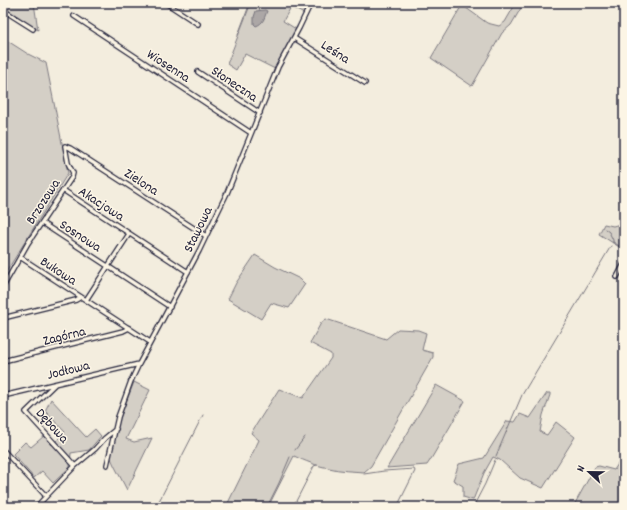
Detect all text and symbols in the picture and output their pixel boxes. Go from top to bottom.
street label: Leśna [316,36,354,70]
street label: Wiosenna [142,45,194,88]
street label: Słoneczna [207,62,262,108]
street label: Zielona [120,164,162,202]
street label: Brzozowa [22,175,66,229]
street label: Akacjowa [74,182,128,227]
street label: Stawowa [179,203,219,256]
street label: Sosnowa [55,216,105,258]
street label: Bukowa [36,252,81,291]
street label: Zagórna [41,322,88,352]
street label: Jodłowa [45,356,92,386]
street label: Dębowa [30,404,73,449]
north arrow [569,452,609,492]
text: N [573,463,590,475]

